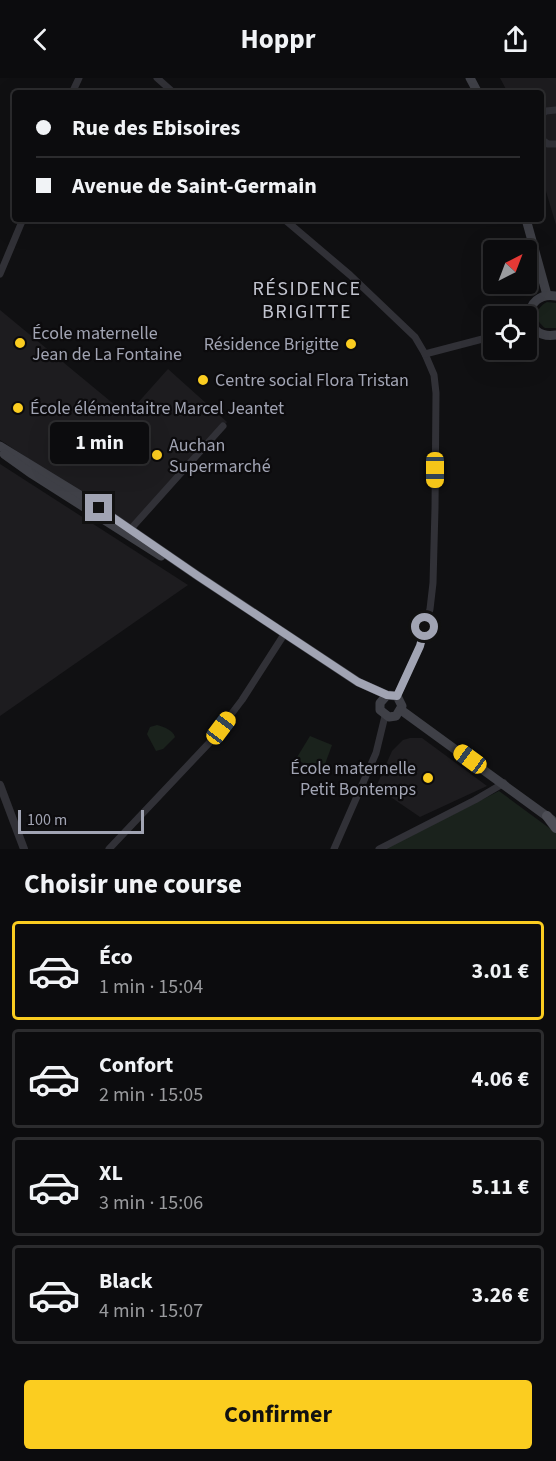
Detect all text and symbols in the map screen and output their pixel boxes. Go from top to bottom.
text: Hoppr [241,20,315,59]
icon: back [24,23,57,56]
icon: share [499,23,532,56]
text: Rue des Ebisoires [72,112,240,144]
text: Avenue de Saint-Germain [72,170,317,202]
north arrow [483,240,537,294]
map controls [483,240,537,360]
district label: RÉSIDENCE BRIGITTE [252,275,362,326]
button: locate [483,306,537,360]
place label: École maternelle Jean de La Fontaine [32,321,182,367]
place label: Résidence Brigitte [204,332,339,357]
marker: École maternelle Jean de La Fontaine [13,336,27,350]
marker: Résidence Brigitte [344,337,358,351]
place label: Centre social Flora Tristan [215,368,409,393]
marker: Centre social Flora Tristan [196,373,210,387]
place label: École élémentaitre Marcel Jeantet [30,396,284,421]
marker: École élémentaitre Marcel Jeantet [11,401,25,415]
callout: 1 min [50,421,148,463]
text: 1 min [75,429,124,457]
place label: Auchan Supermarché [169,433,271,479]
marker: Auchan Supermarché [150,448,164,462]
car [426,452,444,488]
route end [85,494,112,521]
route start [411,613,438,640]
car [203,708,239,748]
car [450,741,490,777]
place label: École maternelle Petit Bontemps [290,756,416,802]
marker: École maternelle Petit Bontemps [421,771,435,785]
scale bar [18,807,144,834]
text: 100 m [27,809,67,831]
text: Choisir une course [24,865,242,904]
text: Éco [99,941,133,973]
icon: car [27,944,81,998]
text: 3.01 € [472,955,529,987]
text: 1 min · 15:04 [99,973,203,1001]
text: Confort [99,1049,173,1081]
icon: car [27,1052,81,1106]
text: 4.06 € [472,1063,529,1095]
text: 2 min · 15:05 [99,1081,203,1109]
text: XL [99,1157,123,1189]
icon: car [27,1160,81,1214]
text: 5.11 € [472,1171,529,1203]
text: 3 min · 15:06 [99,1189,203,1217]
text: Black [99,1265,153,1297]
icon: car [27,1268,81,1322]
text: 3.26 € [472,1279,529,1311]
text: 4 min · 15:07 [99,1297,203,1325]
button: Confirmer [24,1380,532,1449]

